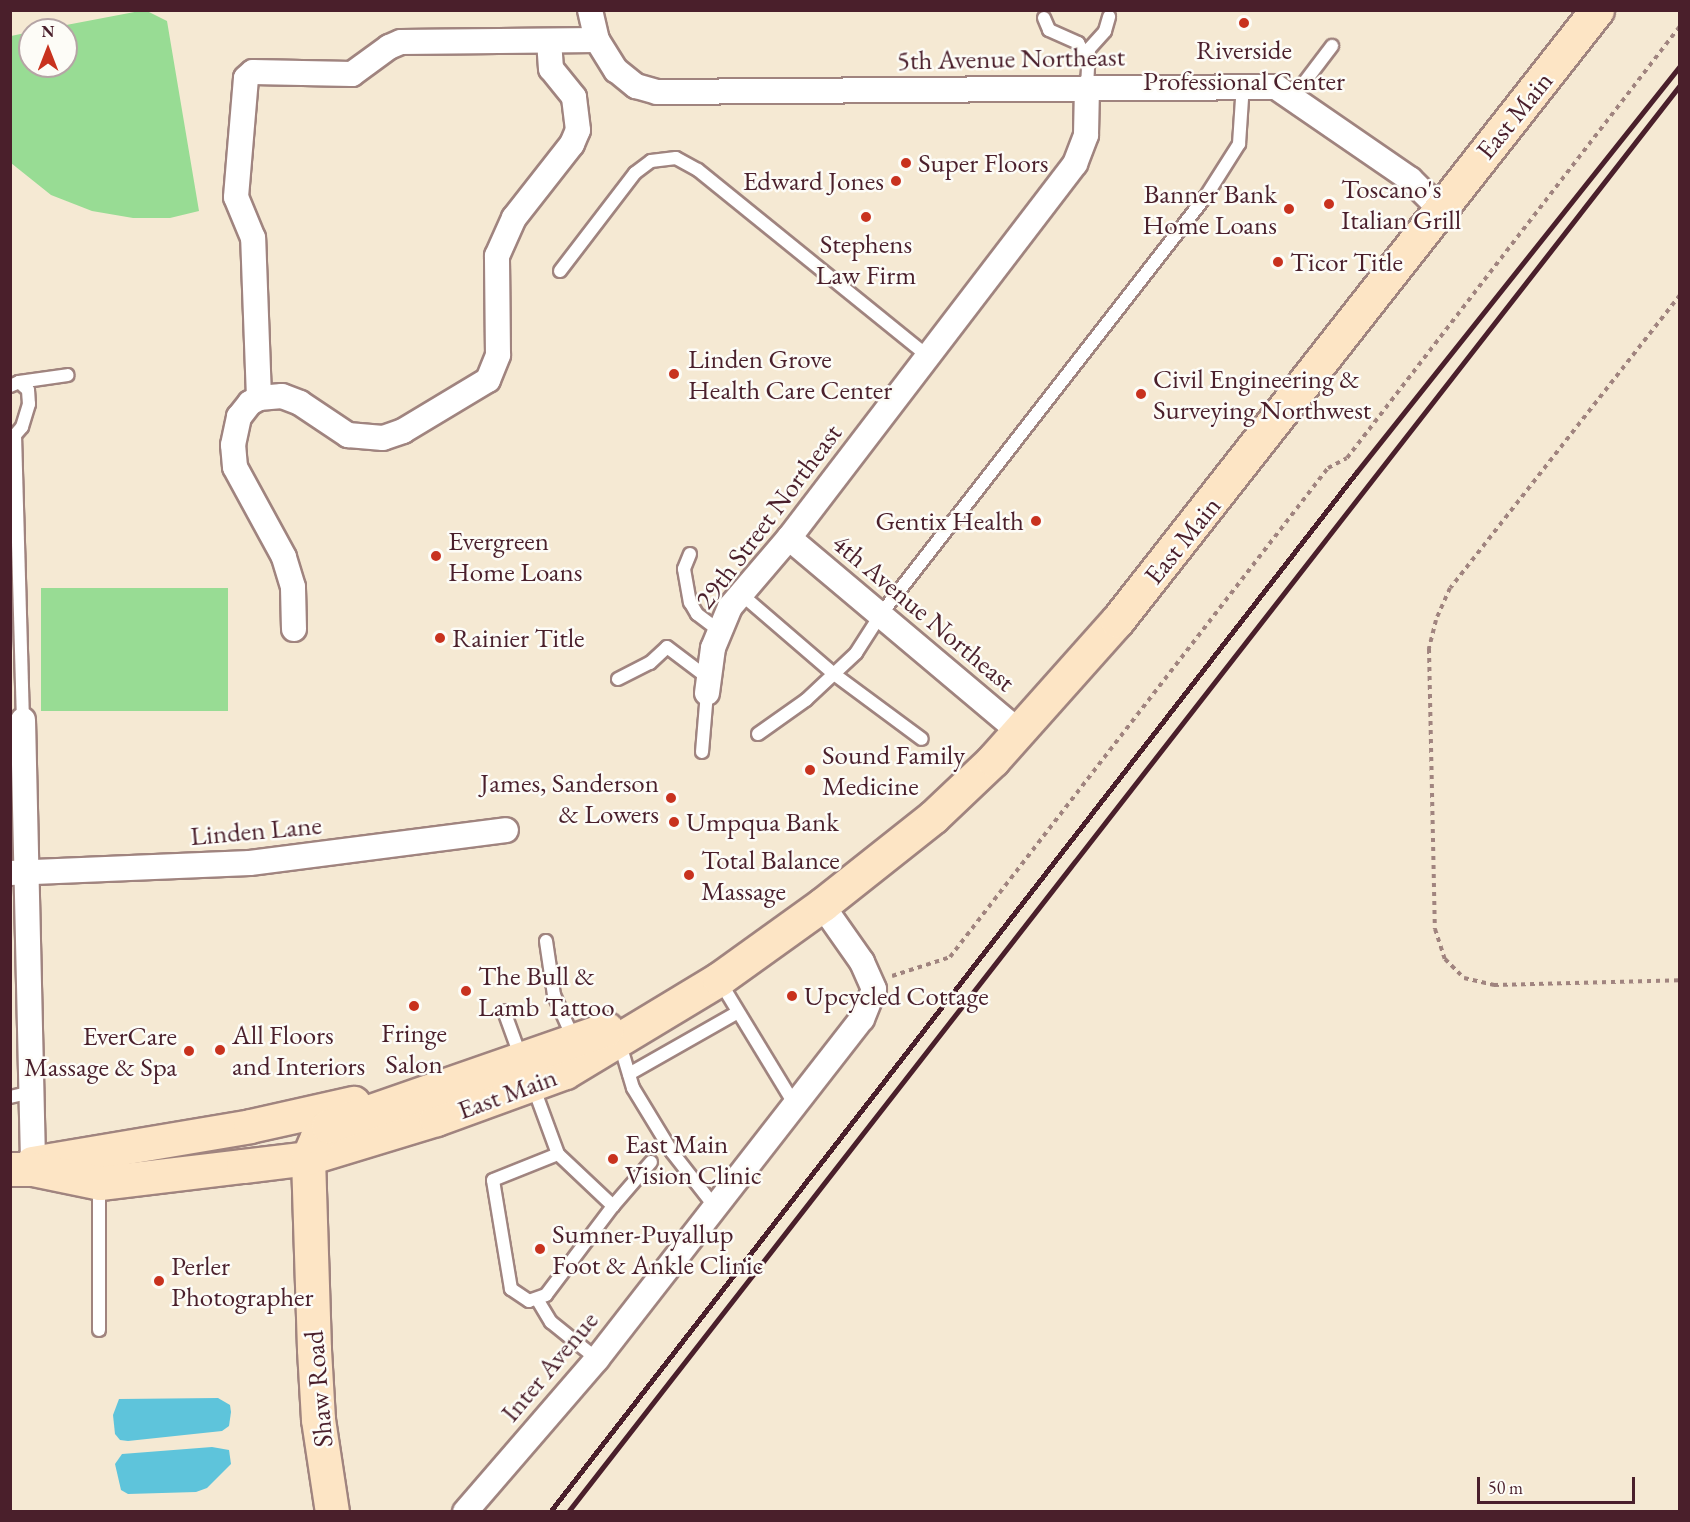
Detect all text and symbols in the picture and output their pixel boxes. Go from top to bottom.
marker: Riverside Professional Center [1237,16,1251,30]
north arrow [18,18,78,78]
text: N [42,21,54,42]
place label: Riverside Professional Center [1143,33,1345,96]
street label: 5th Avenue Northeast [897,40,1125,76]
street label: East Main [1469,65,1559,165]
place label: Super Floors [918,147,1049,179]
marker: Super Floors [899,156,913,170]
place label: Edward Jones [743,165,884,197]
place label: Toscano's Italian Grill [1341,172,1461,235]
marker: Edward Jones [889,174,903,188]
place label: Banner Bank Home Loans [1142,177,1277,240]
marker: Toscano's Italian Grill [1322,197,1336,211]
marker: Banner Bank Home Loans [1282,202,1296,216]
marker: Stephens Law Firm [859,210,873,224]
place label: Stephens Law Firm [816,227,916,290]
place label: Ticor Title [1290,246,1403,278]
marker: Ticor Title [1271,255,1285,269]
place label: Linden Grove Health Care Center [688,342,892,405]
place label: Civil Engineering & Surveying Northwest [1153,362,1371,425]
marker: Linden Grove Health Care Center [665,365,683,383]
marker: Civil Engineering & Surveying Northwest [1134,387,1148,401]
street label: 29th Street Northeast [688,417,848,615]
street label: East Main [1137,490,1227,590]
place label: Gentix Health [875,505,1024,537]
marker: Gentix Health [1029,514,1043,528]
place label: Evergreen Home Loans [448,524,583,587]
street label: 4th Avenue Northeast [826,526,1022,698]
marker: Evergreen Home Loans [429,549,443,563]
place label: Rainier Title [452,622,585,654]
marker: Rainier Title [433,631,447,645]
place label: Sound Family Medicine [822,738,965,801]
marker: Sound Family Medicine [803,763,817,777]
place label: James, Sanderson & Lowers [480,766,659,829]
marker: James, Sanderson & Lowers [664,791,678,805]
place label: Umpqua Bank [686,806,839,838]
street label: Linden Lane [189,808,323,852]
marker: Umpqua Bank [667,815,681,829]
place label: Total Balance Massage [701,843,840,906]
marker: Total Balance Massage [682,868,696,882]
place label: The Bull & Lamb Tattoo [478,959,615,1022]
place label: Upcycled Cottage [804,980,989,1012]
marker: The Bull & Lamb Tattoo [459,984,473,998]
marker: Upcycled Cottage [785,989,799,1003]
marker: Fringe Salon [407,999,421,1013]
place label: Fringe Salon [381,1016,447,1079]
place label: All Floors and Interiors [232,1018,365,1081]
place label: EverCare Massage & Spa [24,1019,177,1082]
marker: All Floors and Interiors [213,1043,227,1057]
marker: EverCare Massage & Spa [182,1044,196,1058]
street label: East Main [453,1060,561,1126]
place label: East Main Vision Clinic [625,1127,762,1190]
marker: East Main Vision Clinic [606,1152,620,1166]
place label: Sumner-Puyallup Foot & Ankle Clinic [552,1217,764,1280]
marker: Sumner-Puyallup Foot & Ankle Clinic [533,1242,547,1256]
place label: Perler Photographer [171,1249,314,1312]
marker: Perler Photographer [152,1274,166,1288]
street label: Inter Avenue [493,1304,605,1428]
street label: Shaw Road [297,1329,339,1449]
scale bar [1480,1465,1638,1503]
text: 50 m [1488,1476,1523,1499]

